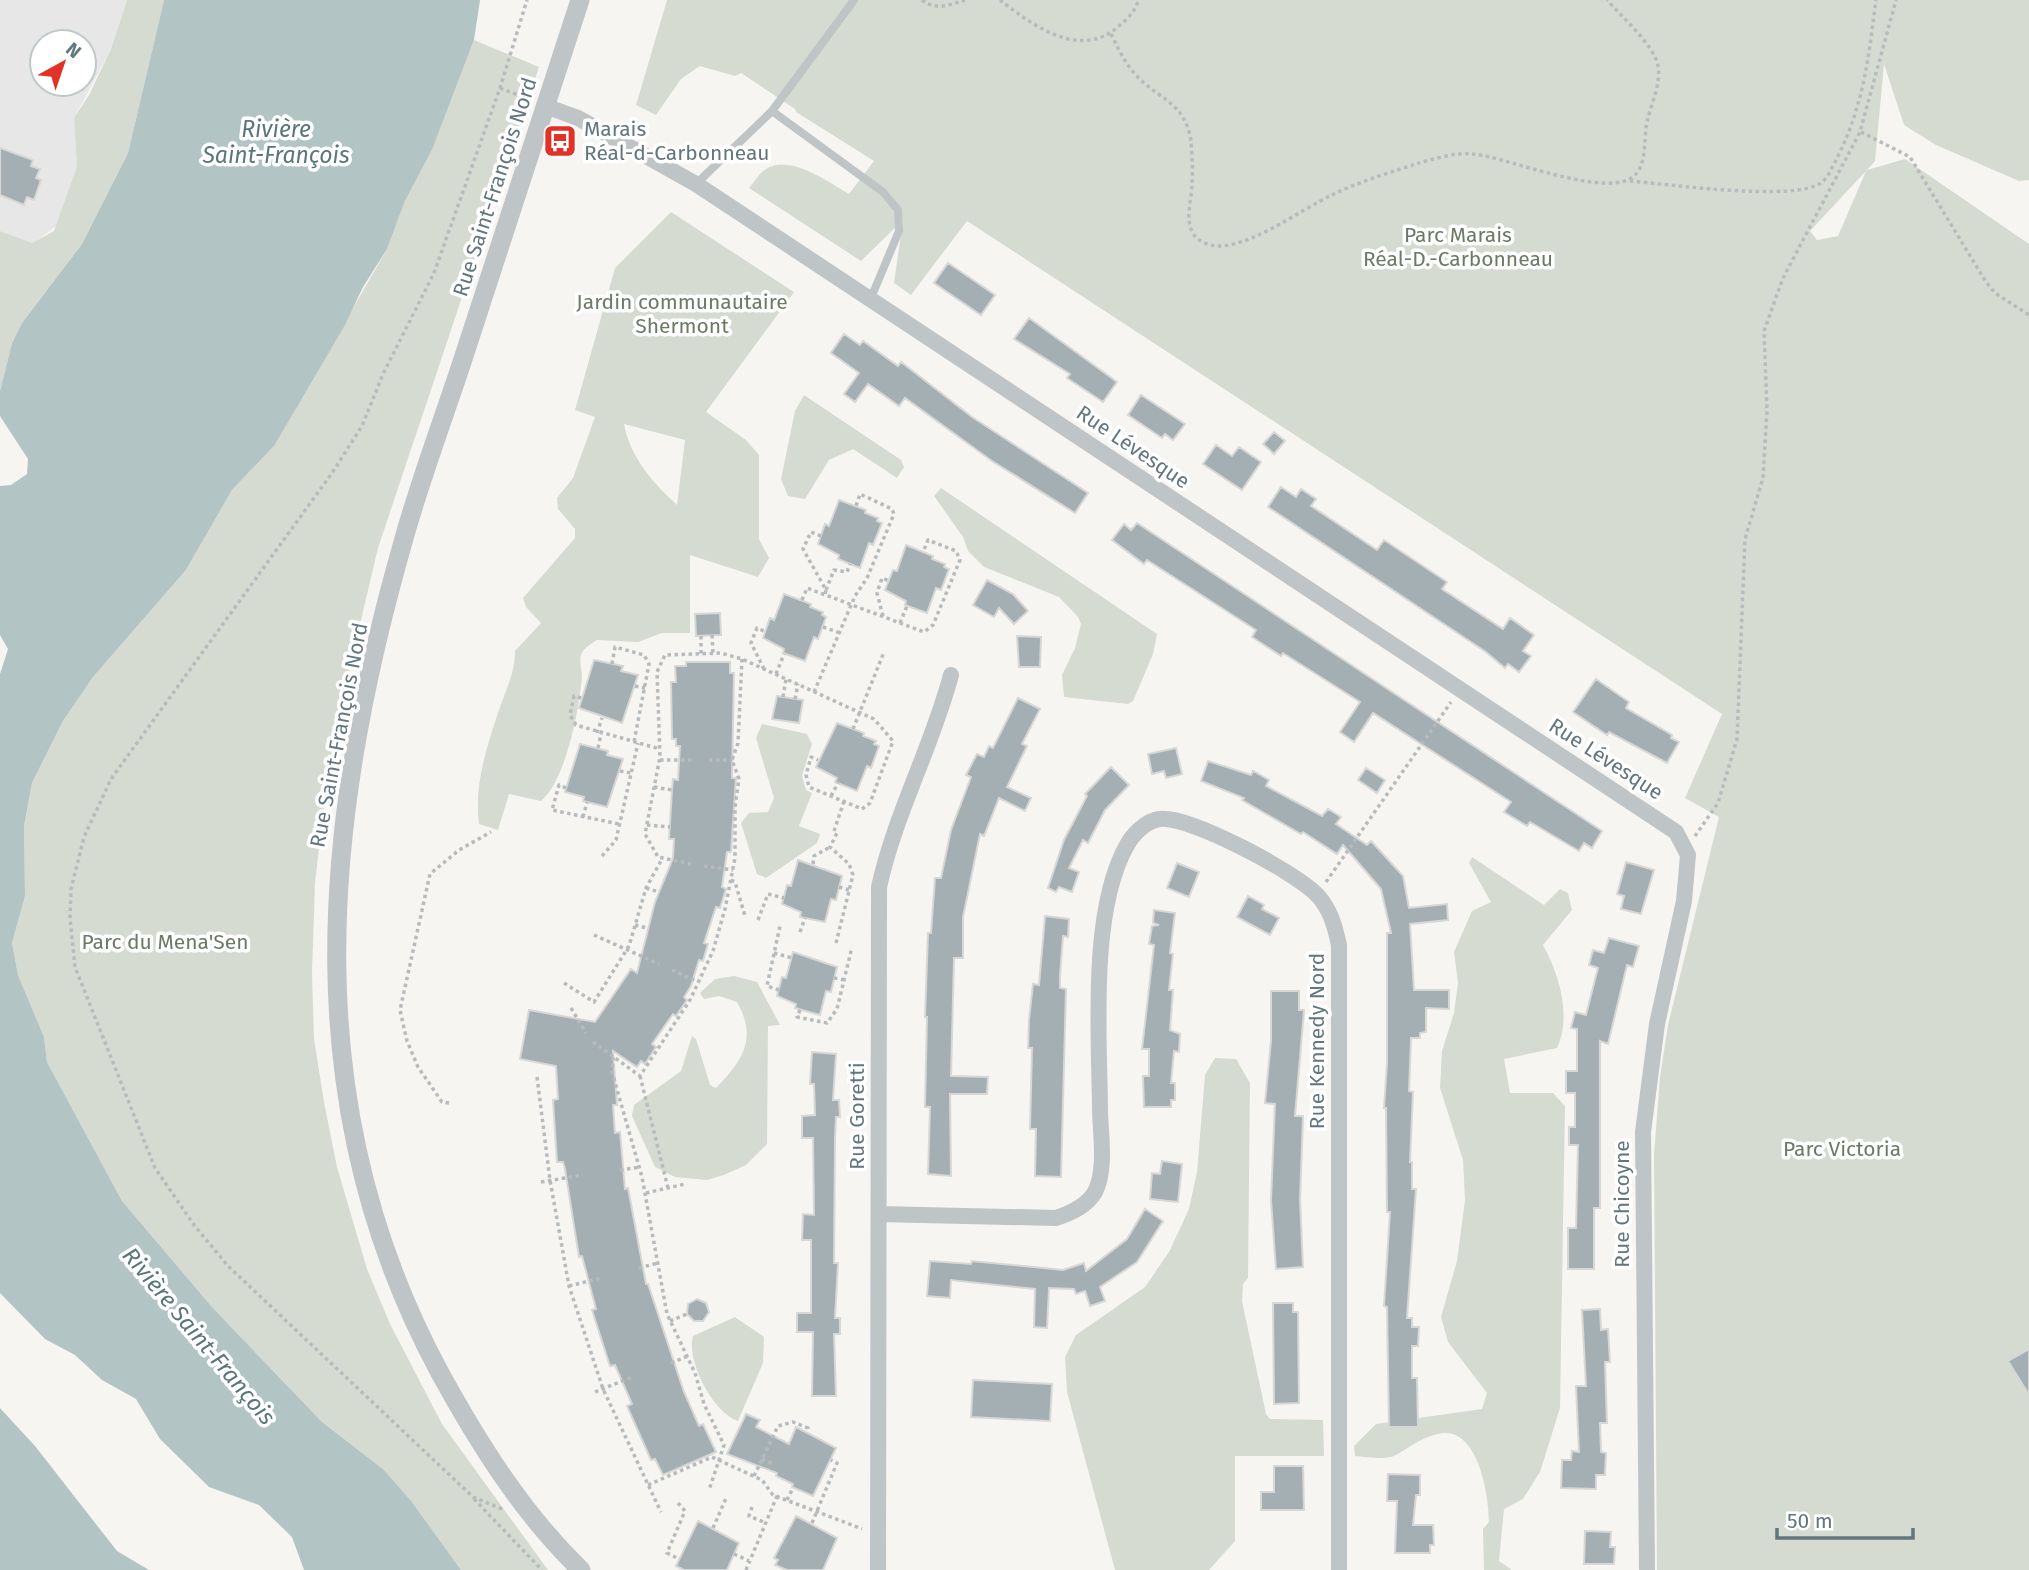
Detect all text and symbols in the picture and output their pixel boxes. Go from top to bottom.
north arrow [28,28,98,98]
text: N [61,37,86,63]
street label: Rue Saint-François Nord [447,74,543,300]
water label: Rivière Saint-François [201,115,350,169]
place label: Marais Réal-d-Carbonneau [584,116,770,166]
bus stop icon: Marais Réal-d-Carbonneau [541,122,579,160]
park label: Parc Marais Réal-D.-Carbonneau [1363,222,1553,272]
park label: Jardin communautaire Shermont [576,289,788,339]
street label: Rue Lévesque [1071,400,1195,494]
street label: Rue Saint-François Nord [304,620,374,850]
street label: Rue Lévesque [1544,712,1668,806]
park label: Parc du Mena'Sen [82,929,249,955]
street label: Rue Kennedy Nord [1304,953,1330,1129]
street label: Rue Goretti [844,1062,870,1170]
park label: Parc Victoria [1783,1136,1901,1162]
street label: Rue Chicoyne [1609,1140,1635,1268]
water label: Rivière Saint-François [117,1242,282,1431]
scale bar [1777,1496,1913,1540]
text: 50 m [1787,1508,1833,1534]

